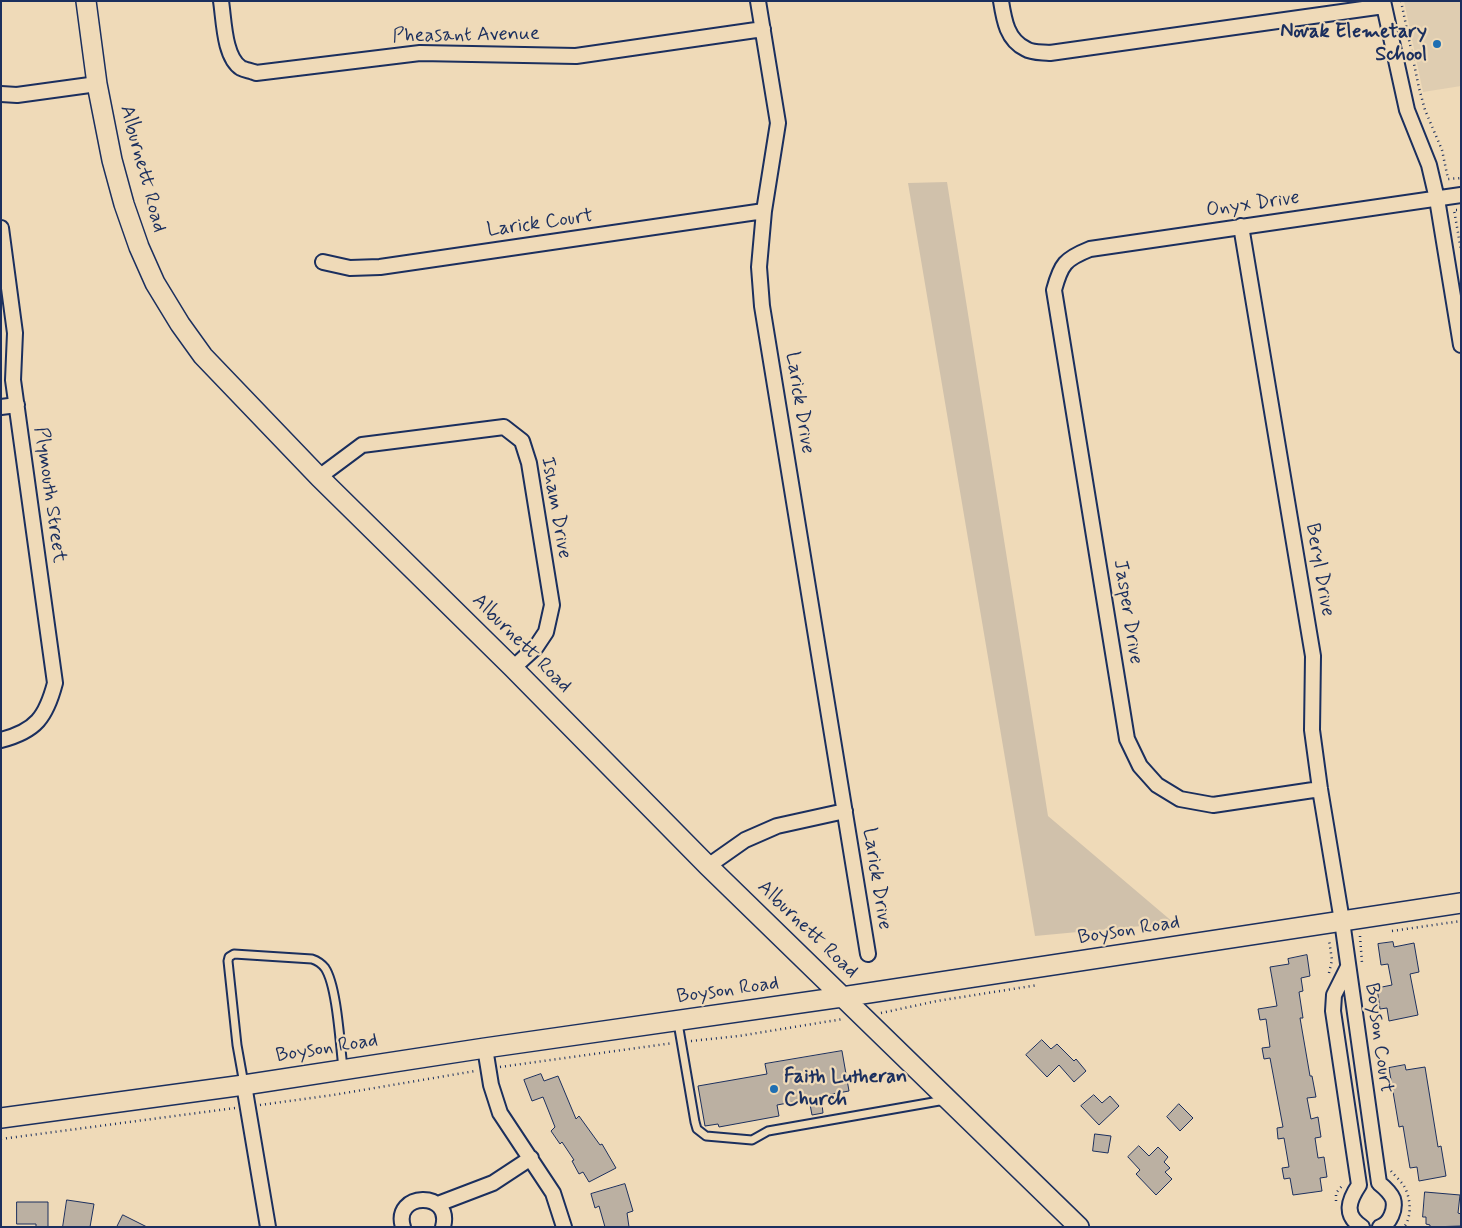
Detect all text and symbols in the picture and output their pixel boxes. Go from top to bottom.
place label: Novak Elemetary School [1280,21,1427,68]
street label: Pheasant Avenue [392,23,540,49]
marker: Novak Elemetary School [1431,38,1443,50]
street label: Alburnett Road [113,103,171,235]
street label: Onyx Drive [1205,187,1301,223]
street label: Larick Court [485,205,595,243]
street label: Larick Drive [779,350,819,456]
street label: Plymouth Street [28,425,70,565]
street label: Isham Drive [534,455,576,561]
street label: Beryl Drive [1299,521,1339,619]
street label: Jasper Drive [1107,558,1147,666]
street label: Alburnett Road [466,589,576,699]
street label: Larick Drive [856,826,896,932]
street label: Alburnett Road [752,876,862,984]
street label: Boyson Road [1076,911,1182,951]
street label: Boyson Road [675,972,781,1010]
street label: Boyson Court [1358,981,1398,1095]
street label: Boyson Road [274,1029,380,1069]
place label: Faith Lutheran Church [784,1066,907,1113]
marker: Faith Lutheran Church [768,1083,780,1095]

